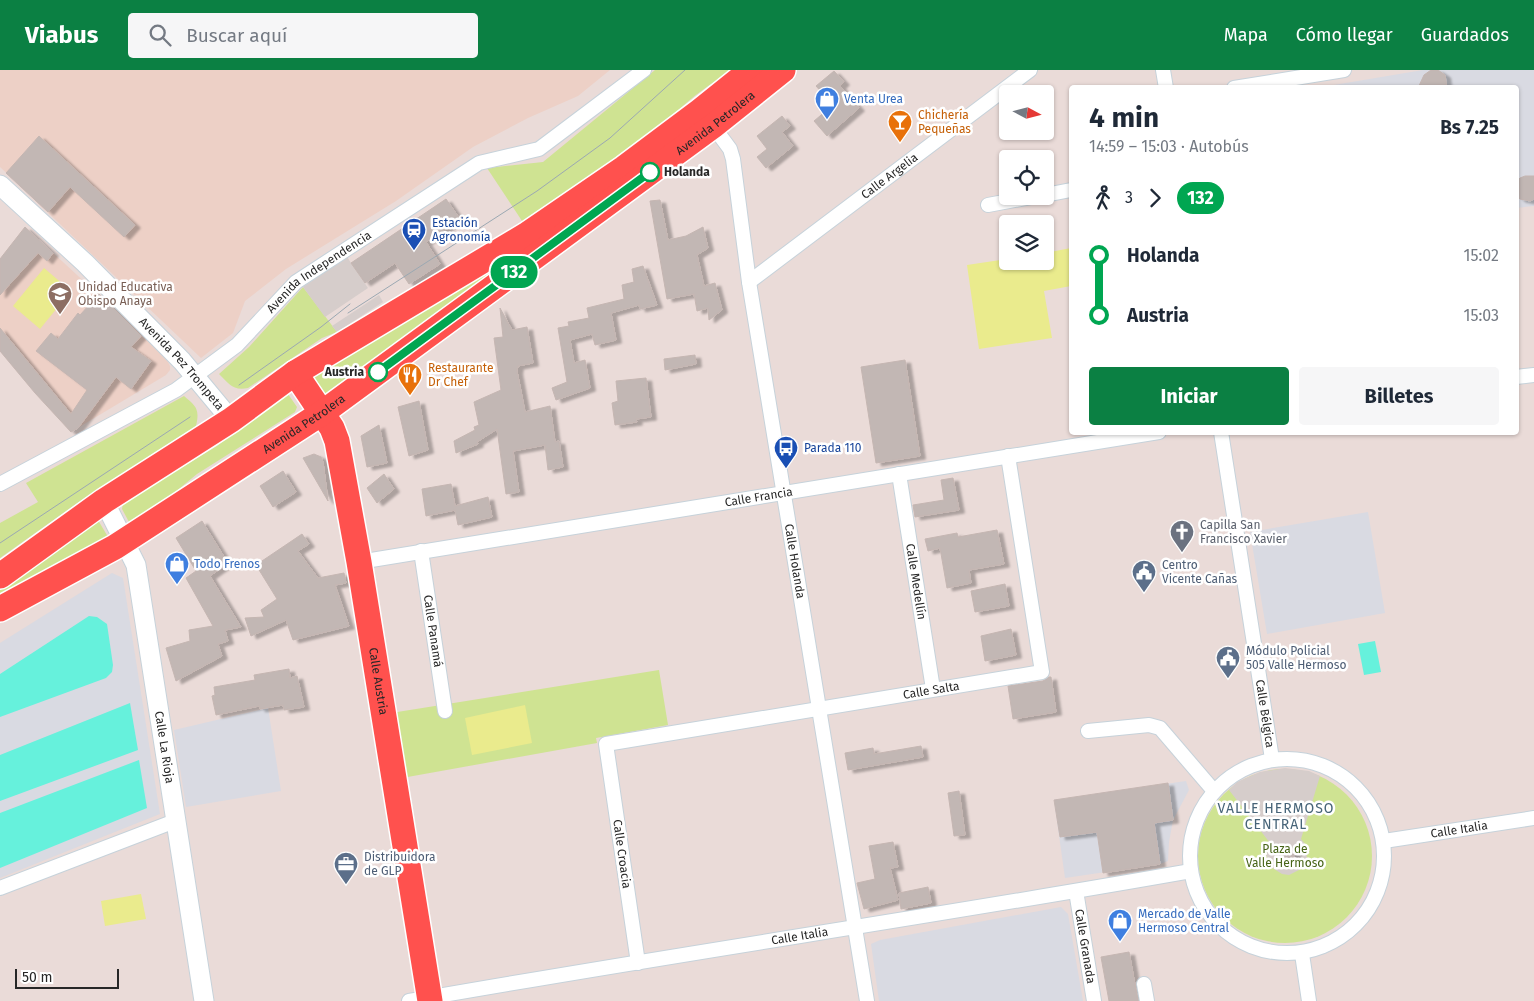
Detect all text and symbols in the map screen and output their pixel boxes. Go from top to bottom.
search box [128,13,478,58]
text: Viabus [25,21,98,49]
icon: search [146,21,174,49]
text: Buscar aquí [186,24,287,47]
text: Mapa [1224,24,1268,46]
text: Cómo llegar [1296,24,1393,46]
text: Guardados [1421,24,1509,46]
north arrow [999,85,1054,140]
map controls [999,85,1054,270]
shop icon: Venta Urea [814,86,840,120]
street label: Avenida Petrolera [673,88,758,158]
place label: Venta Urea [844,92,903,106]
text: 4 min [1089,101,1159,134]
place label: Chichería Pequeñas [918,108,971,136]
bar icon: Chichería Pequeñas [887,109,913,143]
text: Bs 7.25 [1440,116,1499,139]
text: 14:59 – 15:03 · Autobús [1089,137,1249,156]
street label: Calle Argelia [858,150,921,202]
button: locate [999,150,1054,205]
marker: Holanda [640,162,660,182]
place label: Holanda [664,165,710,179]
icon: walk [1089,184,1117,212]
icon: forward [1141,184,1169,212]
text: 132 [1187,187,1214,209]
text: 3 [1125,188,1133,207]
button: layers [999,215,1054,270]
place label: Estación Agronomía [432,216,491,244]
station icon: Estación Agronomía [401,217,427,251]
street label: Avenida Independencia [264,228,374,316]
text: Holanda [1127,244,1200,267]
text: 15:02 [1464,246,1499,265]
line badge: 132 [485,256,543,288]
text: 132 [501,261,527,283]
place label: Unidad Educativa Obispo Anaya [78,280,173,308]
school or university icon: Unidad Educativa Obispo Anaya [47,281,73,315]
text: Austria [1127,304,1189,327]
text: 15:03 [1463,306,1499,325]
street label: Avenida Pez Trompeta [136,315,227,413]
place label: Restaurante Dr Chef [428,361,493,389]
marker: Austria [368,362,388,382]
restaurant icon: Restaurante Dr Chef [397,362,423,396]
place label: Austria [324,365,364,379]
button: Iniciar [1089,367,1289,425]
button: Billetes [1299,367,1499,425]
street label: Avenida Petrolera [260,391,348,457]
bus stop icon: Parada 110 [773,435,799,469]
place label: Parada 110 [804,441,862,455]
street label: Calle Francia [724,485,794,509]
place label: Capilla San Francisco Xavier [1200,518,1287,546]
church icon: Capilla San Francisco Xavier [1169,519,1195,553]
street label: Calle Holanda [782,523,808,600]
street label: Calle Medellín [903,543,929,621]
shop icon: Todo Frenos [164,551,190,585]
place label: Todo Frenos [194,557,260,571]
place label: Centro Vicente Cañas [1162,558,1238,586]
public building icon: Centro Vicente Cañas [1131,559,1157,593]
street label: Calle Panamá [421,594,445,668]
place label: Módulo Policial 505 Valle Hermoso [1246,644,1346,672]
public building icon: Módulo Policial 505 Valle Hermoso [1215,645,1241,679]
street label: Calle Austria [366,646,391,716]
street label: Calle Bélgica [1253,678,1277,749]
street label: Calle Salta [902,679,961,702]
street label: Calle La Rioja [152,710,177,784]
district label: VALLE HERMOSO CENTRAL [1218,800,1335,833]
street label: Calle Italia [1430,818,1489,841]
street label: Calle Croacia [610,819,634,889]
park label: Plaza de Valle Hermoso [1246,842,1324,870]
place label: Distribuidora de GLP [364,850,436,878]
office icon: Distribuidora de GLP [333,851,359,885]
place label: Mercado de Valle Hermoso Central [1138,907,1231,935]
street label: Calle Granada [1072,908,1098,985]
shop icon: Mercado de Valle Hermoso Central [1107,908,1133,942]
street label: Calle Italia [770,925,829,948]
scale bar [15,966,119,989]
text: 50 m [22,969,53,986]

